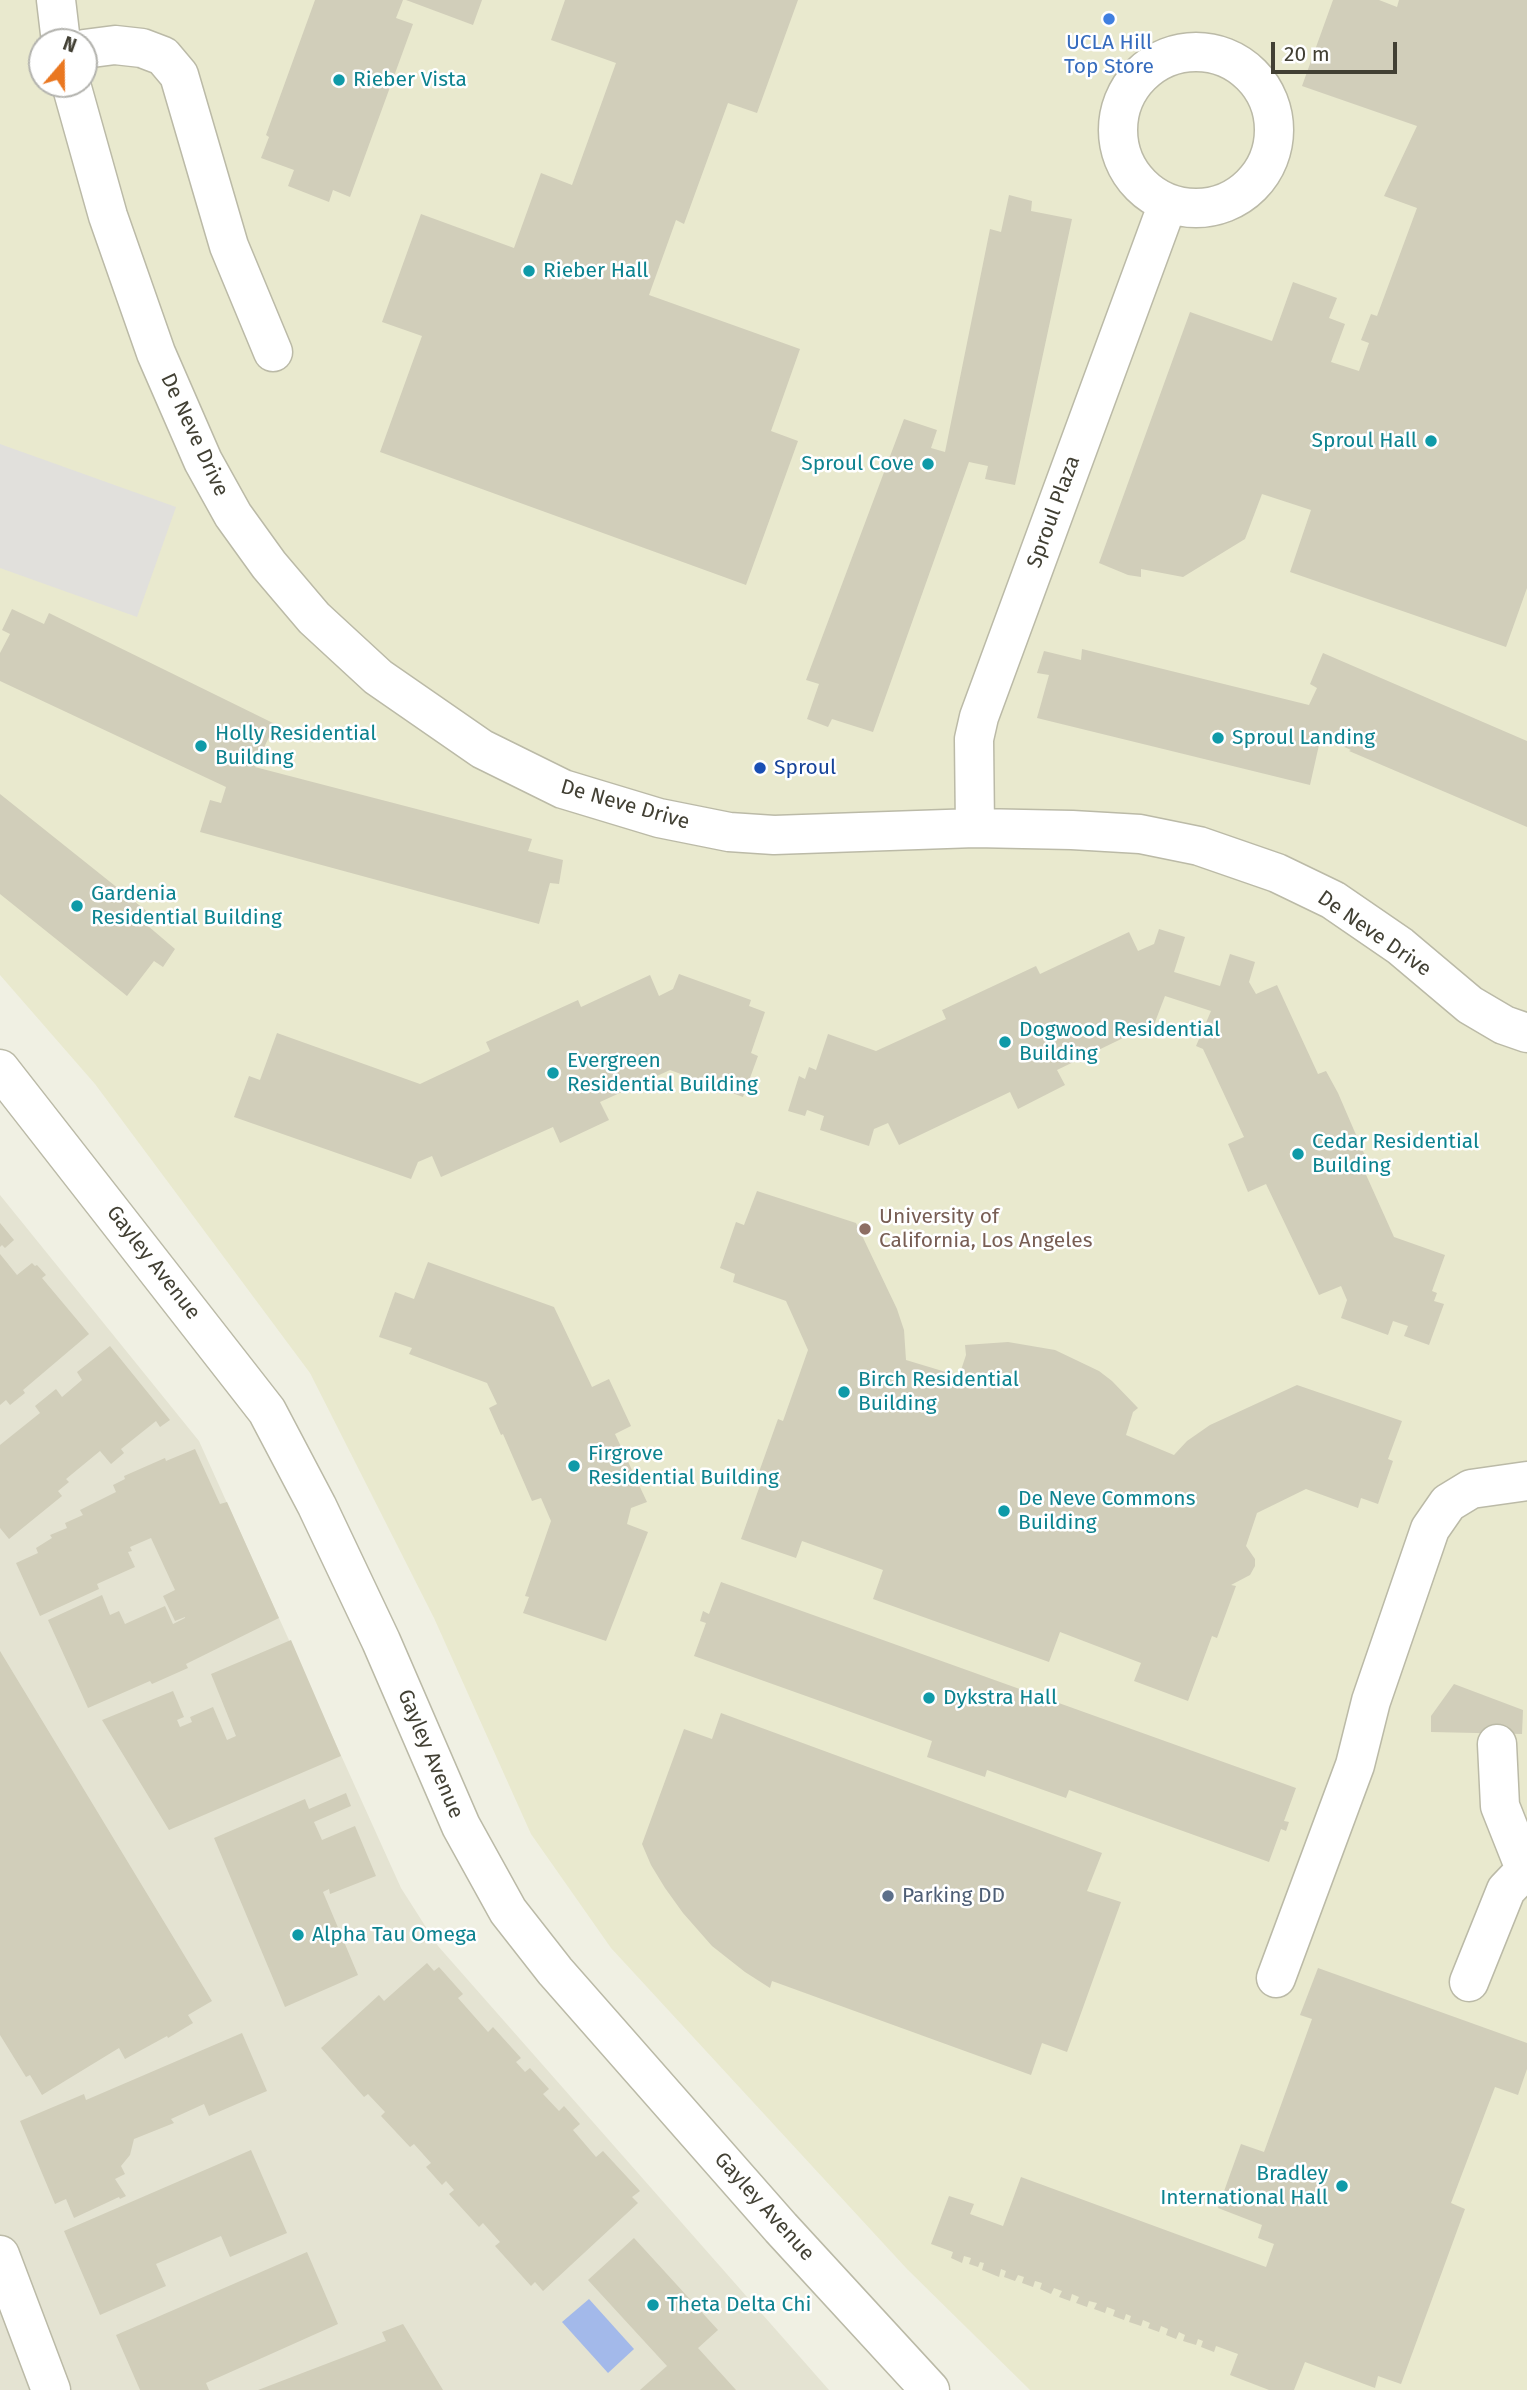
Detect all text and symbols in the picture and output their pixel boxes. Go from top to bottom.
marker: UCLA Hill Top Store [1101,11,1117,27]
north arrow [28,28,98,98]
scale bar [1275,28,1401,72]
place label: UCLA Hill Top Store [1064,30,1154,80]
text: N [60,32,80,58]
text: 20 m [1284,41,1330,67]
place label: Rieber Vista [353,67,467,93]
marker: Rieber Vista [331,72,347,88]
place label: Rieber Hall [543,258,648,284]
marker: Rieber Hall [521,263,537,279]
street label: De Neve Drive [155,370,233,500]
place label: Sproul Hall [1312,428,1417,454]
marker: Sproul Hall [1423,433,1439,449]
place label: Sproul Cove [801,451,914,477]
street label: Sproul Plaza [1022,453,1086,571]
marker: Sproul Cove [920,456,936,472]
place label: Holly Residential Building [215,721,376,771]
place label: Sproul Landing [1232,725,1375,751]
marker: Sproul Landing [1210,730,1226,746]
marker: Holly Residential Building [193,738,209,754]
place label: Sproul [774,755,836,781]
marker: Sproul [752,760,768,776]
street label: De Neve Drive [558,775,692,835]
place label: Gardenia Residential Building [91,881,282,931]
street label: De Neve Drive [1312,886,1436,982]
marker: Gardenia Residential Building [69,898,85,914]
place label: Dogwood Residential Building [1019,1017,1220,1067]
marker: Dogwood Residential Building [997,1034,1013,1050]
place label: Evergreen Residential Building [567,1048,758,1098]
marker: Evergreen Residential Building [545,1065,561,1081]
place label: Cedar Residential Building [1312,1129,1479,1179]
marker: Cedar Residential Building [1290,1146,1306,1162]
street label: Gayley Avenue [101,1201,205,1325]
place label: University of California, Los Angeles [879,1204,1093,1254]
marker: University of California, Los Angeles [857,1221,873,1237]
place label: Birch Residential Building [858,1367,1019,1417]
marker: Birch Residential Building [836,1384,852,1400]
place label: Firgrove Residential Building [588,1441,779,1491]
marker: Firgrove Residential Building [566,1458,582,1474]
place label: De Neve Commons Building [1018,1486,1195,1536]
marker: De Neve Commons Building [996,1503,1012,1519]
place label: Dykstra Hall [943,1685,1057,1711]
street label: Gayley Avenue [392,1686,468,1822]
marker: Dykstra Hall [921,1690,937,1706]
place label: Parking DD [902,1883,1005,1909]
marker: Parking DD [880,1888,896,1904]
place label: Alpha Tau Omega [312,1922,477,1948]
marker: Alpha Tau Omega [290,1927,306,1943]
street label: Gayley Avenue [709,2147,819,2267]
place label: Bradley International Hall [1160,2161,1328,2211]
marker: Bradley International Hall [1334,2178,1350,2194]
place label: Theta Delta Chi [667,2292,811,2318]
marker: Theta Delta Chi [645,2297,661,2313]

